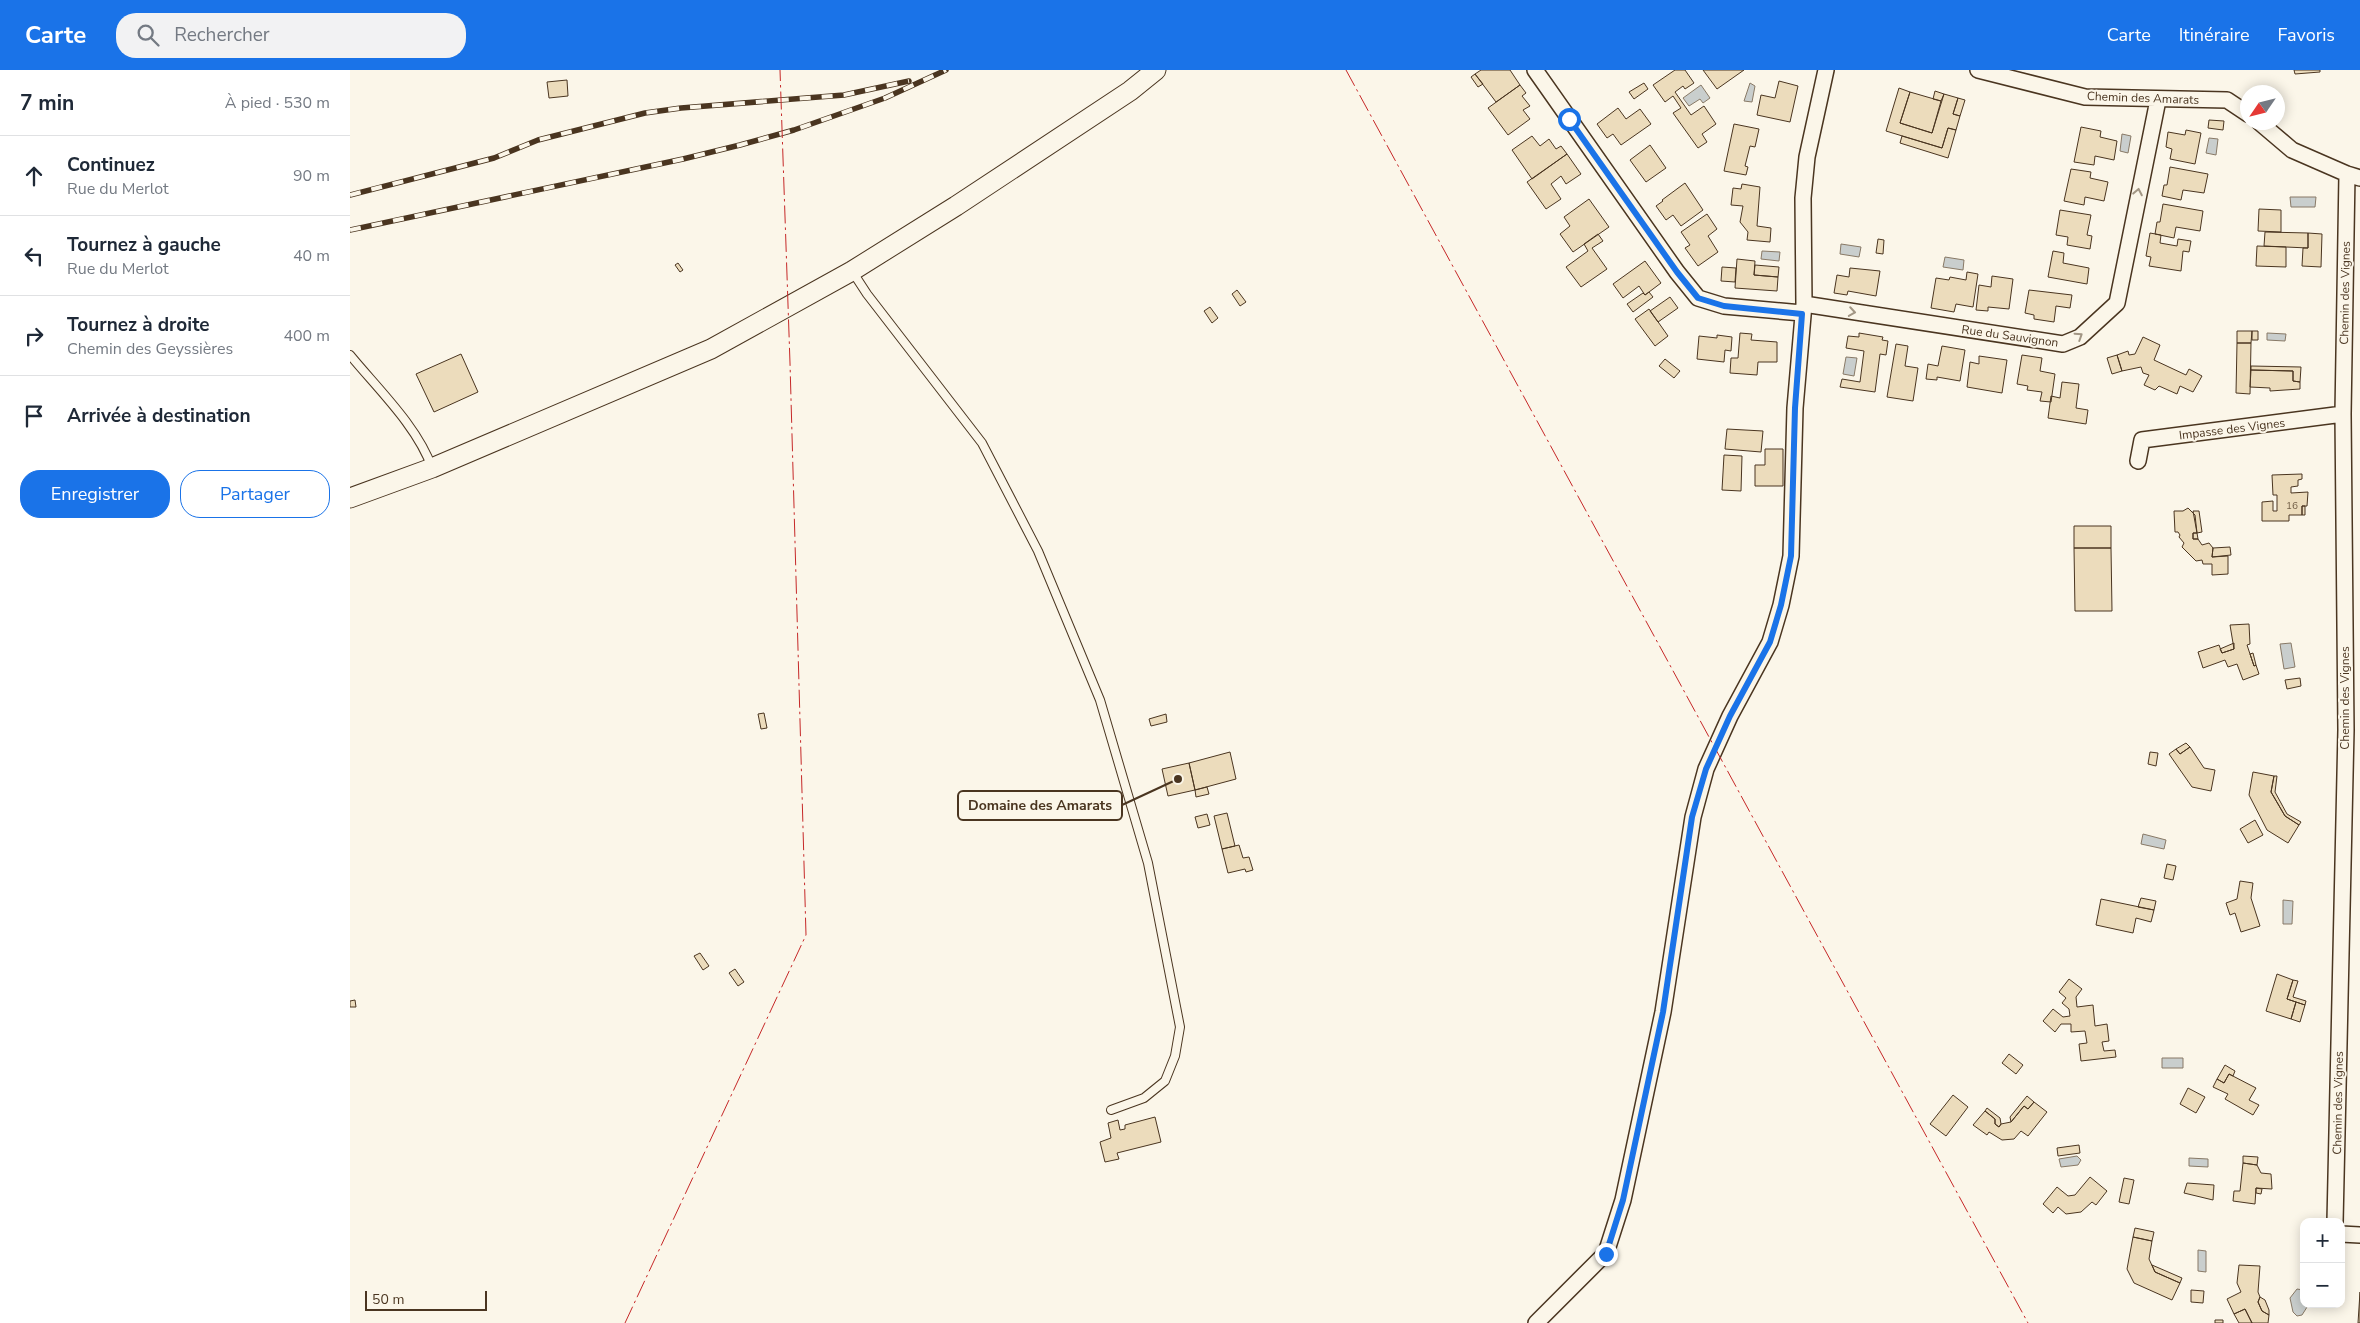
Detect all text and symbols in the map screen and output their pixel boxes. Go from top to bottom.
search box [116,13,466,58]
text: Carte [25,19,86,51]
icon: search [134,21,162,49]
text: Rechercher [174,22,270,48]
text: Carte [2107,23,2151,47]
text: Itinéraire [2179,23,2250,47]
text: Favoris [2278,23,2335,47]
north arrow [2240,85,2285,130]
street label: Chemin des Amarats [2087,88,2200,108]
text: 7 min [20,89,74,117]
text: À pied · 530 m [225,92,330,114]
route start [1558,108,1581,131]
text: Continuez [67,152,155,178]
icon: ahead [20,162,48,190]
text: 90 m [293,165,330,187]
text: Rue du Merlot [67,178,169,200]
one-way arrow [2133,188,2143,197]
text: Tournez à gauche [67,232,221,258]
street label: Chemin des Vignes [2336,241,2354,345]
icon: left [20,242,48,270]
text: 40 m [293,245,330,267]
text: Rue du Merlot [67,258,169,280]
one-way arrow [1848,306,1856,317]
text: Tournez à droite [67,312,210,338]
street label: Rue du Sauvignon [1960,321,2060,351]
icon: right [20,322,48,350]
text: 400 m [283,325,330,347]
one-way arrow [2074,332,2083,342]
text: Chemin des Geyssières [67,338,233,360]
icon: arrive [20,402,48,430]
text: Arrivée à destination [67,403,251,429]
street label: Impasse des Vignes [2178,415,2286,443]
button: Enregistrer [20,470,170,518]
button: Partager [180,470,330,518]
house number: 16 [2286,499,2298,513]
street label: Chemin des Vignes [2337,646,2353,750]
callout: Domaine des Amarats [958,791,1122,820]
text: Domaine des Amarats [968,796,1112,815]
street label: Chemin des Vignes [2329,1051,2347,1155]
map controls [2300,1218,2345,1308]
button: + [2300,1218,2345,1263]
route end [1595,1243,1618,1266]
button: − [2300,1263,2345,1308]
scale bar [365,1288,488,1311]
text: 50 m [372,1290,404,1309]

